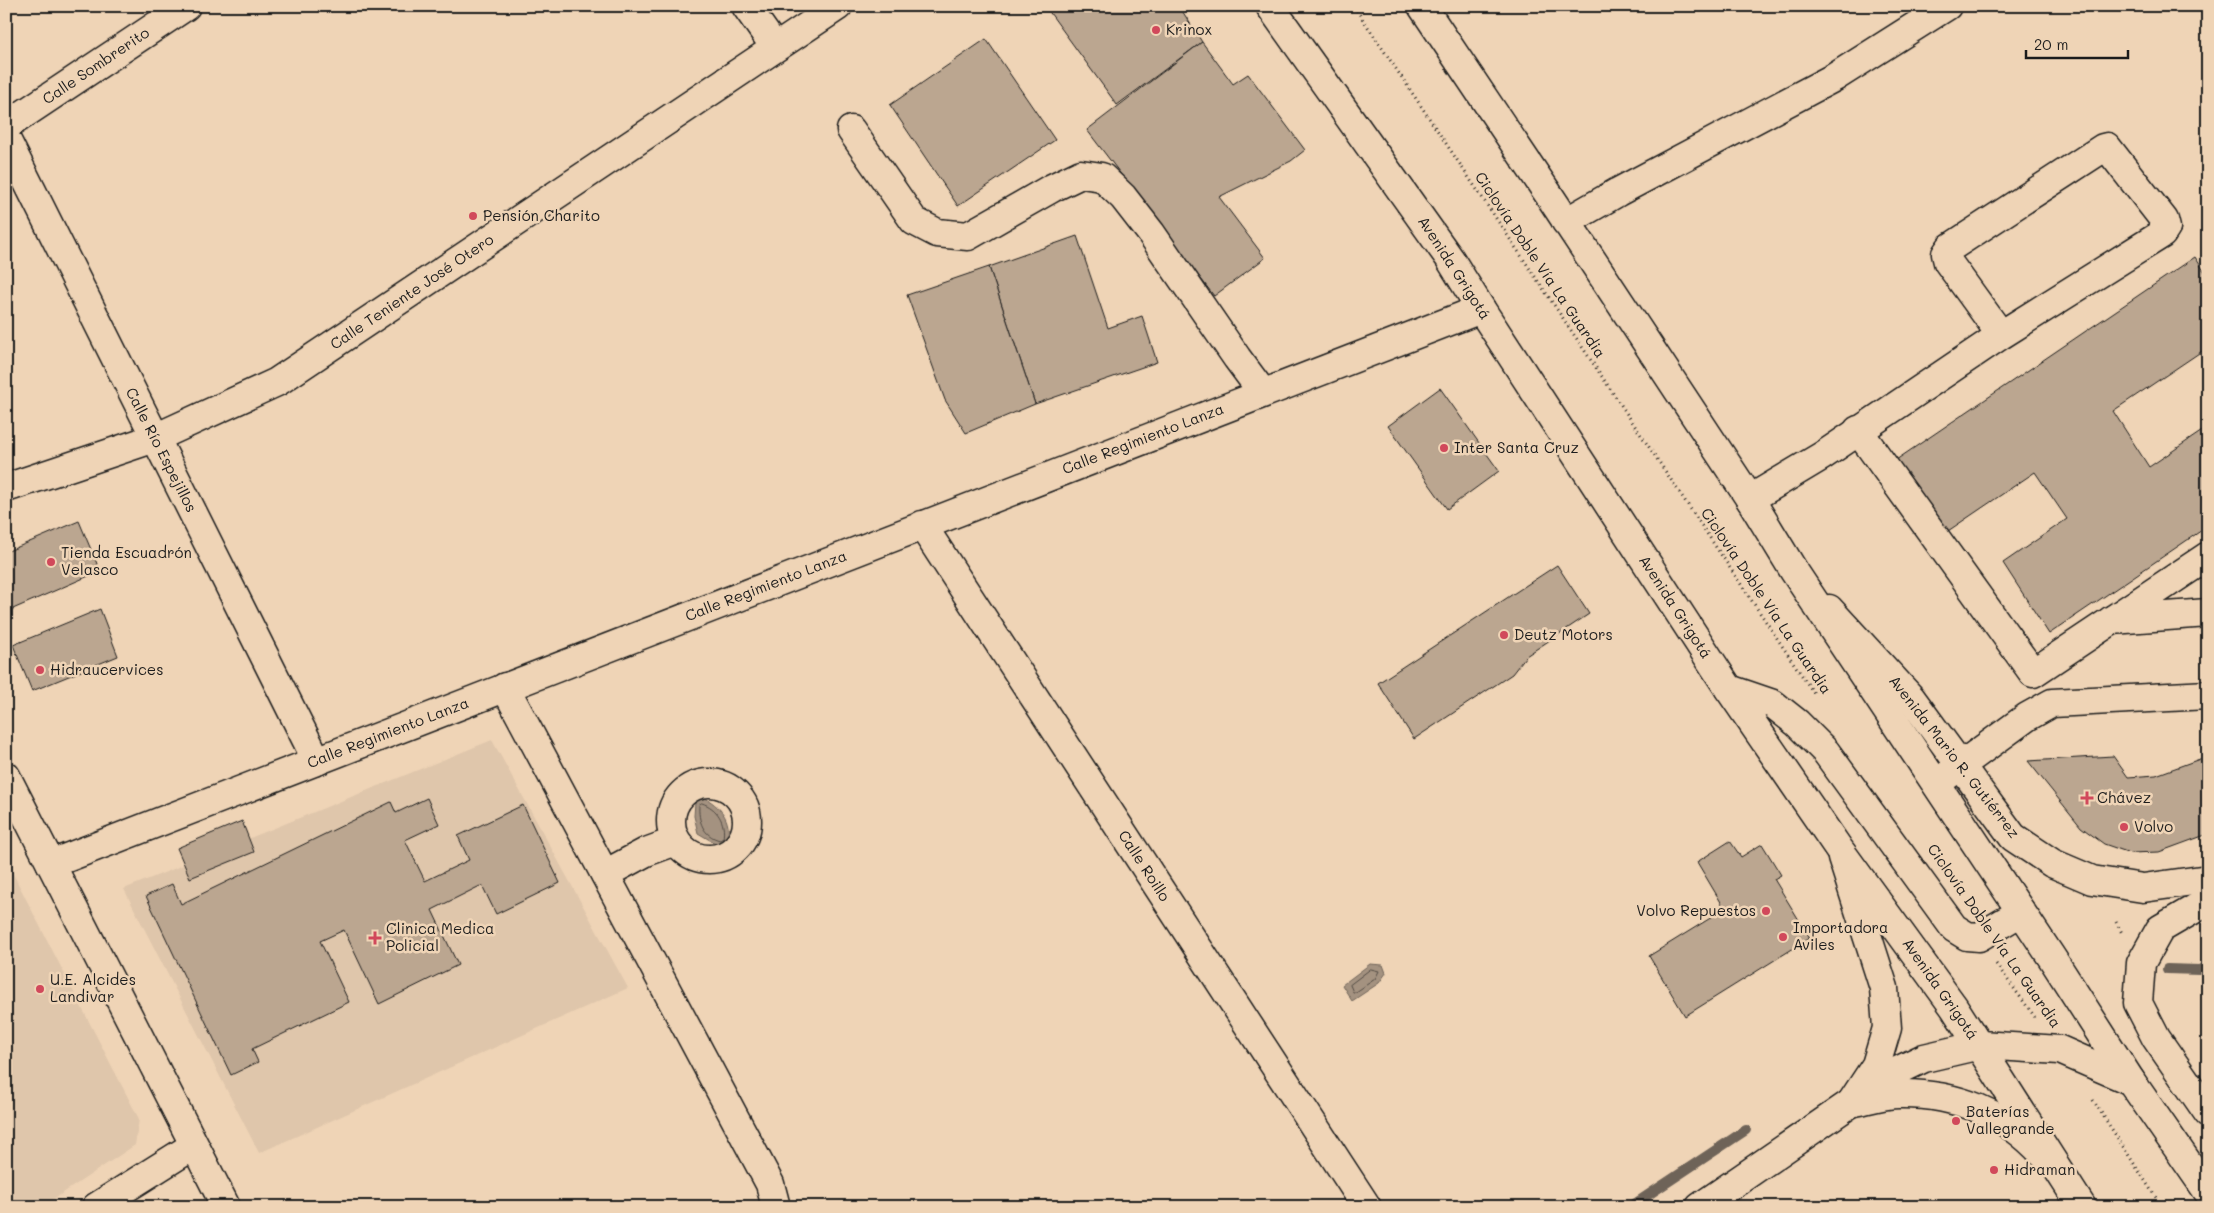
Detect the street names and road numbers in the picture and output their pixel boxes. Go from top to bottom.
street label: Calle Sombrerito [38,22,153,108]
street label: Ciclovía Doble Vía La Guardia [1471,168,1611,361]
street label: Avenida Grigotá [1414,212,1496,323]
street label: Calle Teniente José Otero [326,229,497,353]
street label: Calle Río Espejillos [122,384,202,515]
street label: Calle Regimiento Lanza [1059,398,1226,478]
street label: Ciclovía Doble Vía La Guardia [1697,504,1837,697]
street label: Calle Regimiento Lanza [682,545,849,625]
street label: Avenida Grigotá [1635,551,1717,662]
street label: Avenida Mario R. Gutiérrez [1885,671,2025,842]
street label: Calle Regimiento Lanza [304,692,471,772]
street label: Calle Roillo [1114,826,1175,905]
street label: Ciclovía Doble Vía La Guardia [1923,839,2066,1031]
street label: Avenida Grigotá [1898,934,1983,1043]

